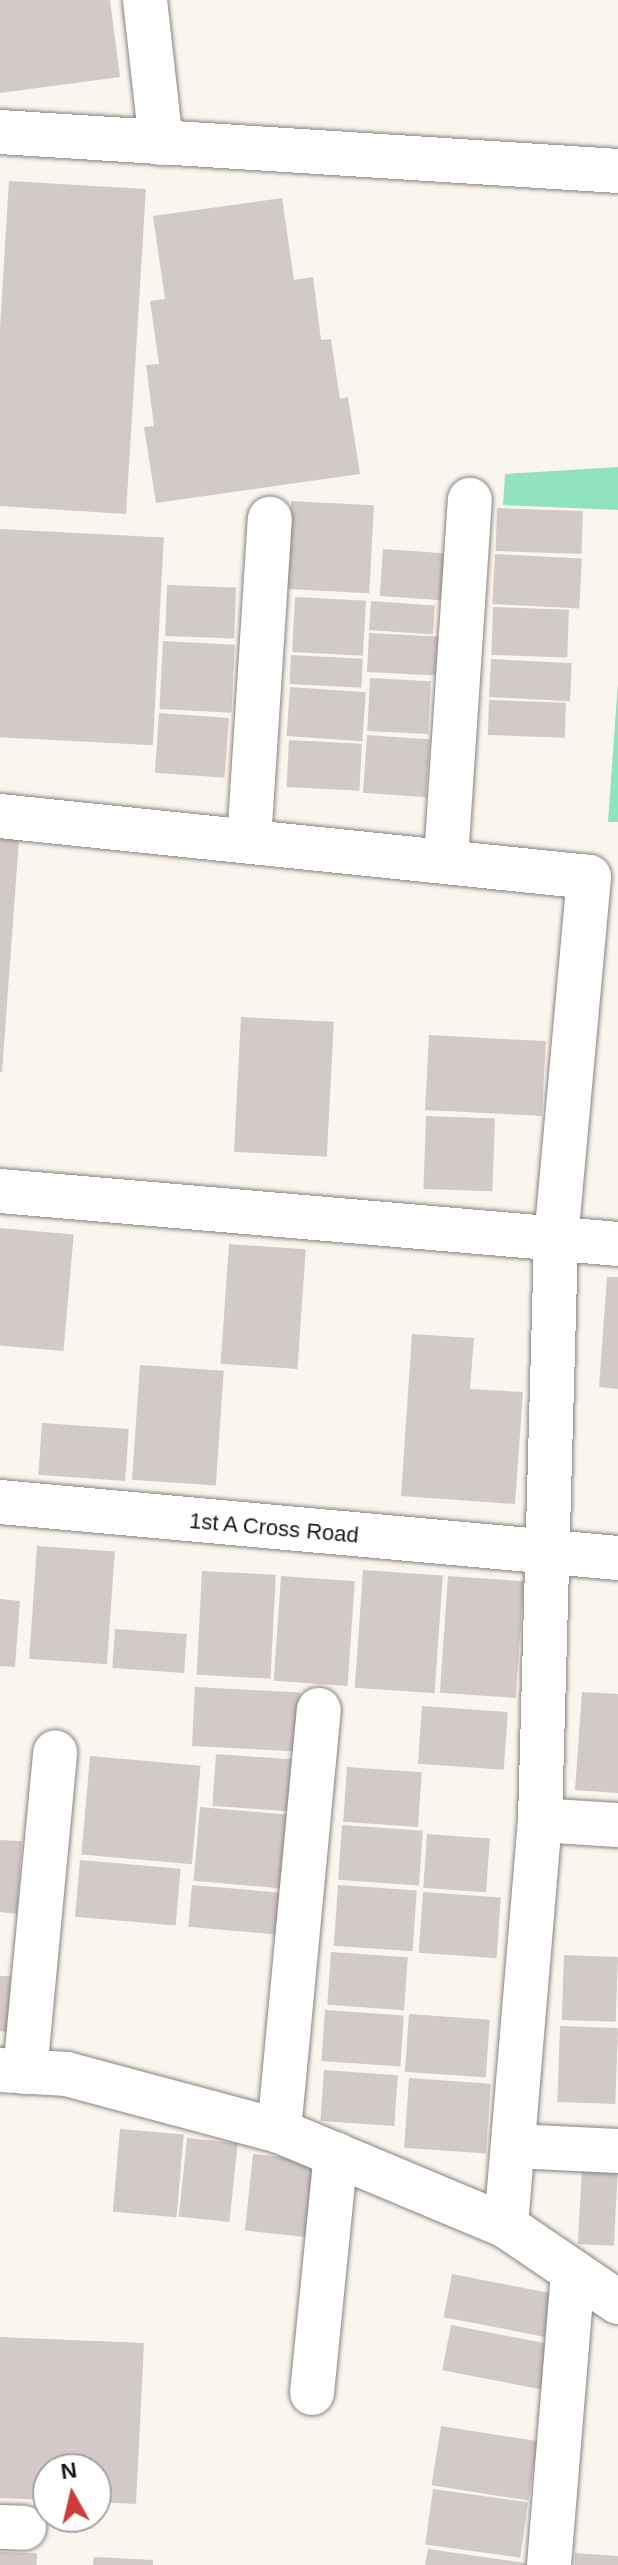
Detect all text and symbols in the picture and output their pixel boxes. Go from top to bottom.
street label: 1st A Cross Road [187,1507,361,1549]
north arrow [32,2453,112,2533]
text: N [59,2457,78,2484]

